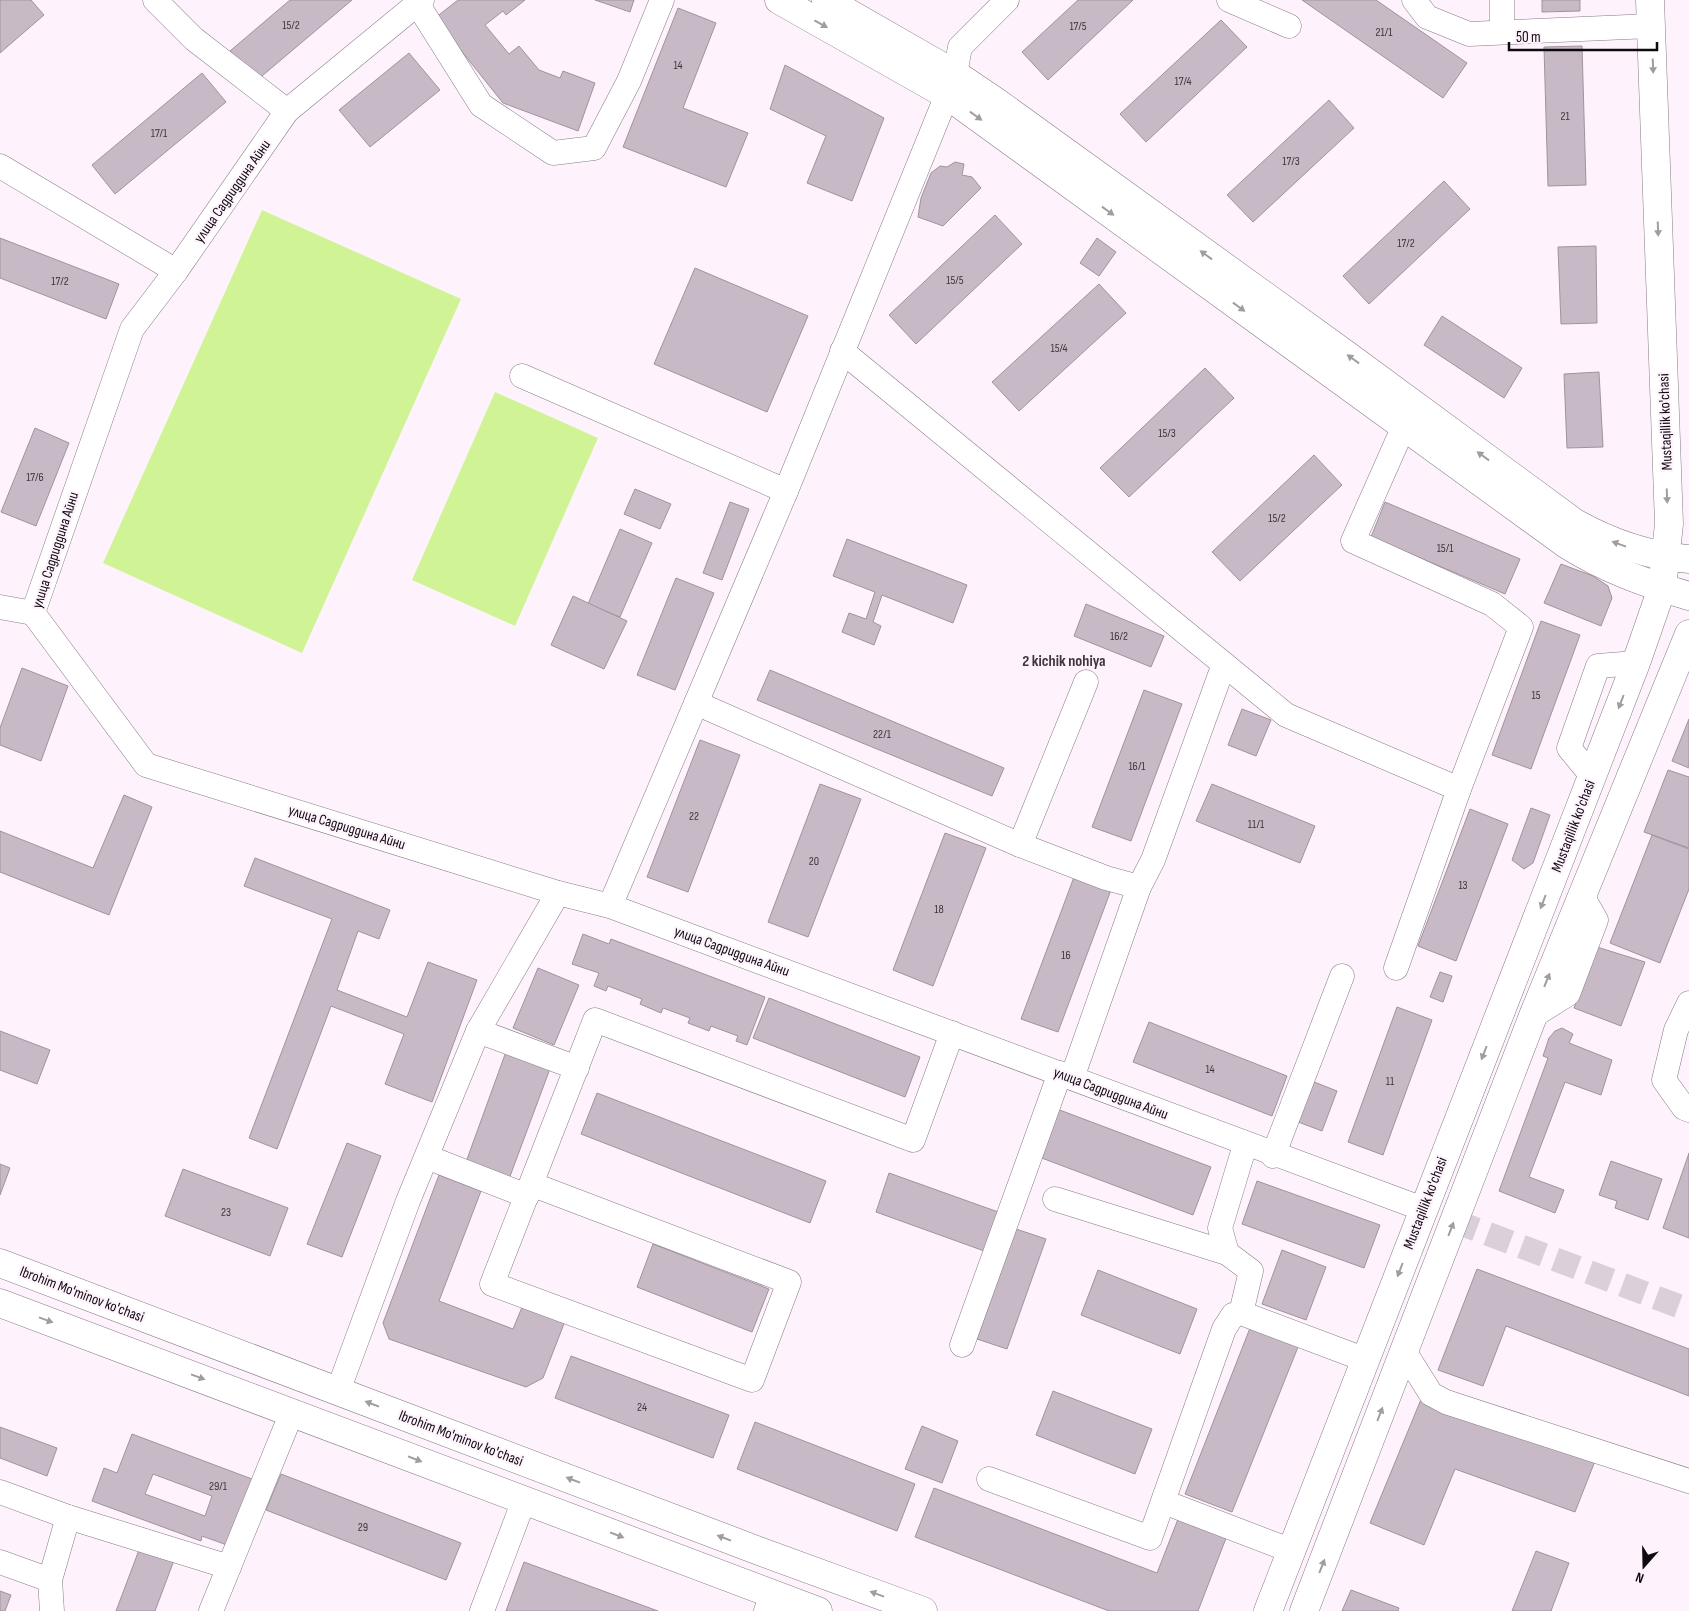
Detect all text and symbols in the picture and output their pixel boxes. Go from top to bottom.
house number: 15/2 [282,18,300,33]
house number: 17/5 [1069,19,1087,34]
one-way arrow [814,20,829,28]
scale bar [1509,20,1656,52]
house number: 21/1 [1375,25,1393,40]
text: 50 m [1516,28,1541,47]
house number: 14 [673,58,683,73]
one-way arrow [1649,58,1657,74]
house number: 17/4 [1175,74,1191,89]
house number: 21 [1560,109,1570,124]
one-way arrow [969,111,983,121]
house number: 17/1 [151,126,168,141]
street label: улица Садриддина Айни [190,136,275,246]
house number: 17/3 [1282,154,1300,169]
one-way arrow [1101,206,1114,216]
one-way arrow [1655,221,1663,237]
house number: 17/2 [1397,236,1415,251]
one-way arrow [1200,250,1213,260]
house number: 15/5 [946,273,964,288]
house number: 17/2 [51,274,69,289]
one-way arrow [1232,302,1246,312]
house number: 15/4 [1050,341,1068,356]
one-way arrow [1347,354,1360,365]
street label: Mustaqillik ko'chasi [1654,373,1677,471]
house number: 15/3 [1158,426,1176,441]
one-way arrow [1477,451,1490,461]
house number: 17/6 [26,470,44,485]
one-way arrow [1664,488,1672,504]
street label: улица Садриддина Айни [28,489,83,611]
house number: 15/2 [1268,511,1286,526]
one-way arrow [1611,540,1626,548]
house number: 15/1 [1437,541,1454,556]
house number: 16/2 [1110,629,1128,644]
district label: 2 kichik nohiya [1022,652,1106,671]
house number: 15 [1531,688,1541,703]
one-way arrow [1617,695,1625,710]
house number: 22/1 [873,727,892,742]
house number: 16/1 [1128,759,1146,774]
street label: Mustaqillik ko'chasi [1547,777,1600,875]
street label: улица Садриддина Айни [286,801,408,854]
house number: 22 [689,809,699,824]
house number: 11/1 [1248,817,1265,832]
house number: 20 [809,854,819,869]
house number: 13 [1458,878,1468,893]
one-way arrow [1539,895,1547,910]
house number: 18 [934,902,944,917]
street label: улица Садриддина Айни [671,922,792,981]
house number: 16 [1061,948,1071,963]
one-way arrow [1543,972,1551,987]
one-way arrow [1479,1046,1487,1060]
house number: 14 [1205,1062,1215,1077]
street label: улица Садриддина Айни [1051,1063,1171,1124]
house number: 11 [1386,1074,1395,1089]
street label: Mustaqillik ko'chasi [1399,1154,1452,1252]
house number: 23 [221,1205,231,1220]
one-way arrow [1448,1222,1455,1237]
street label: Ibrohim Mo'minov ko'chasi [17,1262,147,1327]
one-way arrow [1396,1263,1404,1278]
one-way arrow [38,1317,53,1324]
one-way arrow [191,1373,206,1381]
one-way arrow [365,1399,379,1407]
house number: 24 [637,1400,647,1415]
street label: Ibrohim Mo'minov ko'chasi [396,1406,526,1471]
one-way arrow [1376,1406,1384,1421]
one-way arrow [408,1456,423,1463]
one-way arrow [565,1476,580,1483]
house number: 29/1 [209,1479,228,1494]
house number: 29 [358,1520,368,1535]
one-way arrow [609,1532,624,1539]
one-way arrow [717,1534,732,1541]
north arrow [1619,1541,1669,1591]
one-way arrow [1319,1558,1326,1573]
text: N [1633,1568,1646,1587]
one-way arrow [869,1590,884,1598]

